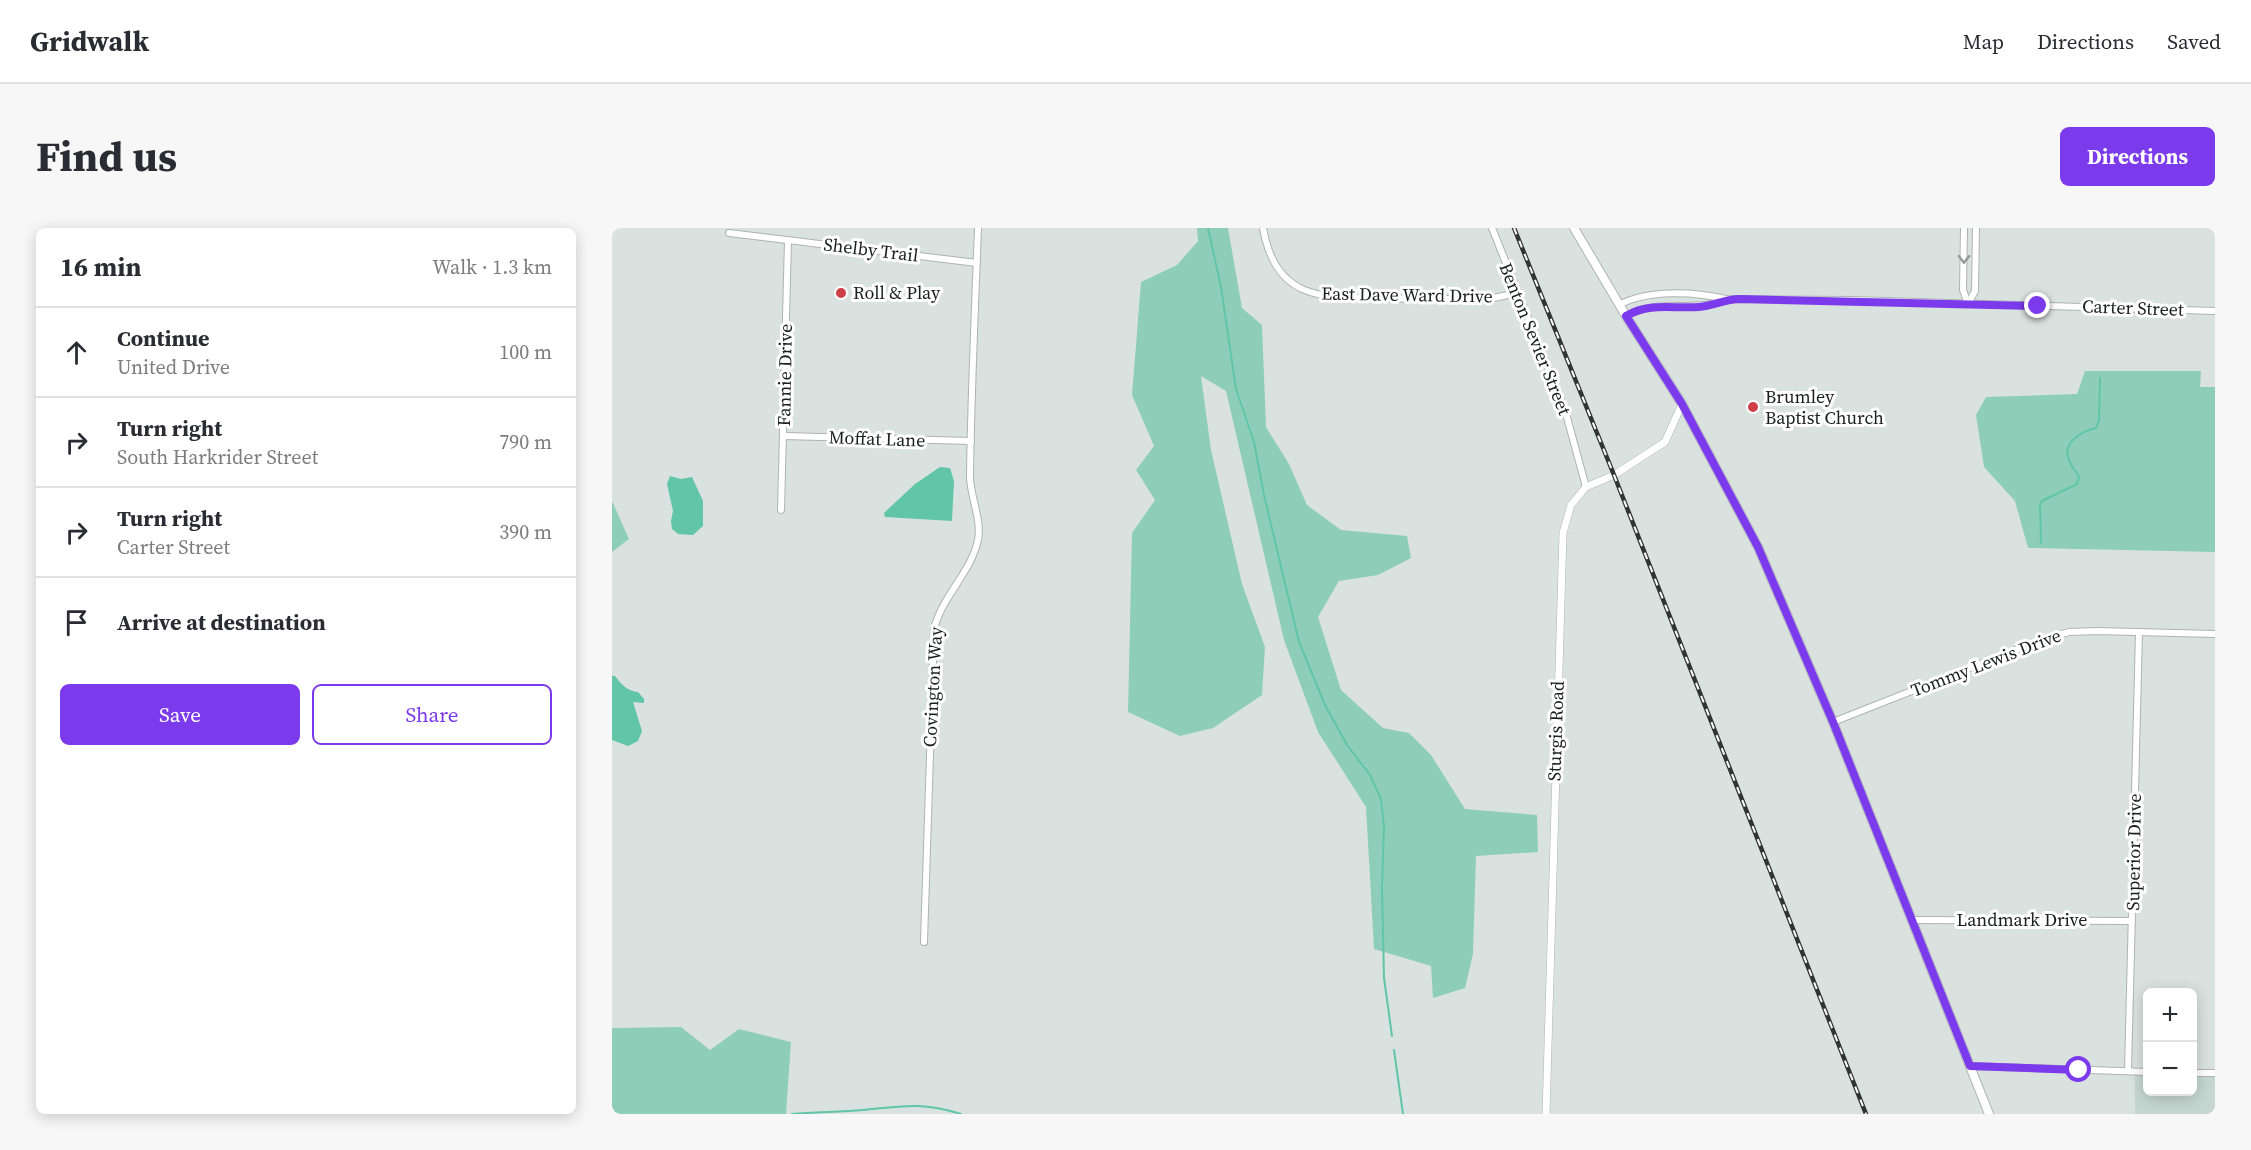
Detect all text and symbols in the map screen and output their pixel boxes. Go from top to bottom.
text: Gridwalk [30,22,149,60]
text: Map [1963,27,2004,56]
text: Directions [2037,27,2134,56]
text: Saved [2167,27,2221,56]
text: Find us [36,127,177,185]
button: Directions [2060,127,2215,186]
street label: Shelby Trail [822,231,920,268]
text: 16 min [60,249,142,285]
text: Walk · 1.3 km [432,253,552,281]
one-way arrow [1957,255,1970,264]
street label: Benton Sevier Street [1493,259,1578,419]
place label: Roll & Play [853,280,941,305]
street label: East Dave Ward Drive [1321,281,1493,308]
marker: Roll & Play [834,286,848,300]
route end [2024,292,2050,318]
street label: Carter Street [2082,293,2184,322]
text: Continue [117,323,210,353]
street label: Fannie Drive [771,323,798,427]
icon: ahead [60,336,93,369]
text: 100 m [499,338,552,366]
text: United Drive [117,353,230,381]
place label: Brumley Baptist Church [1765,384,1884,430]
marker: Brumley Baptist Church [1746,400,1760,414]
text: Turn right [117,413,222,443]
street label: Moffat Lane [828,424,926,453]
icon: right [60,426,93,459]
text: 790 m [499,428,552,456]
text: South Harkrider Street [117,443,318,471]
text: Turn right [117,503,222,533]
icon: right [60,516,93,549]
text: 390 m [499,518,552,546]
text: Carter Street [117,533,230,561]
icon: arrive [60,606,93,639]
text: Arrive at destination [117,607,326,637]
street label: Tommy Lewis Drive [1907,622,2065,703]
street label: Covington Way [917,625,948,748]
street label: Sturgis Road [1541,680,1570,782]
button: Save [60,684,300,745]
button: Share [312,684,552,745]
street label: Superior Drive [2120,793,2147,911]
street label: Landmark Drive [1956,907,2088,932]
map controls [2143,988,2197,1096]
button: + [2143,988,2197,1042]
button: − [2143,1042,2197,1096]
route start [2065,1056,2091,1082]

